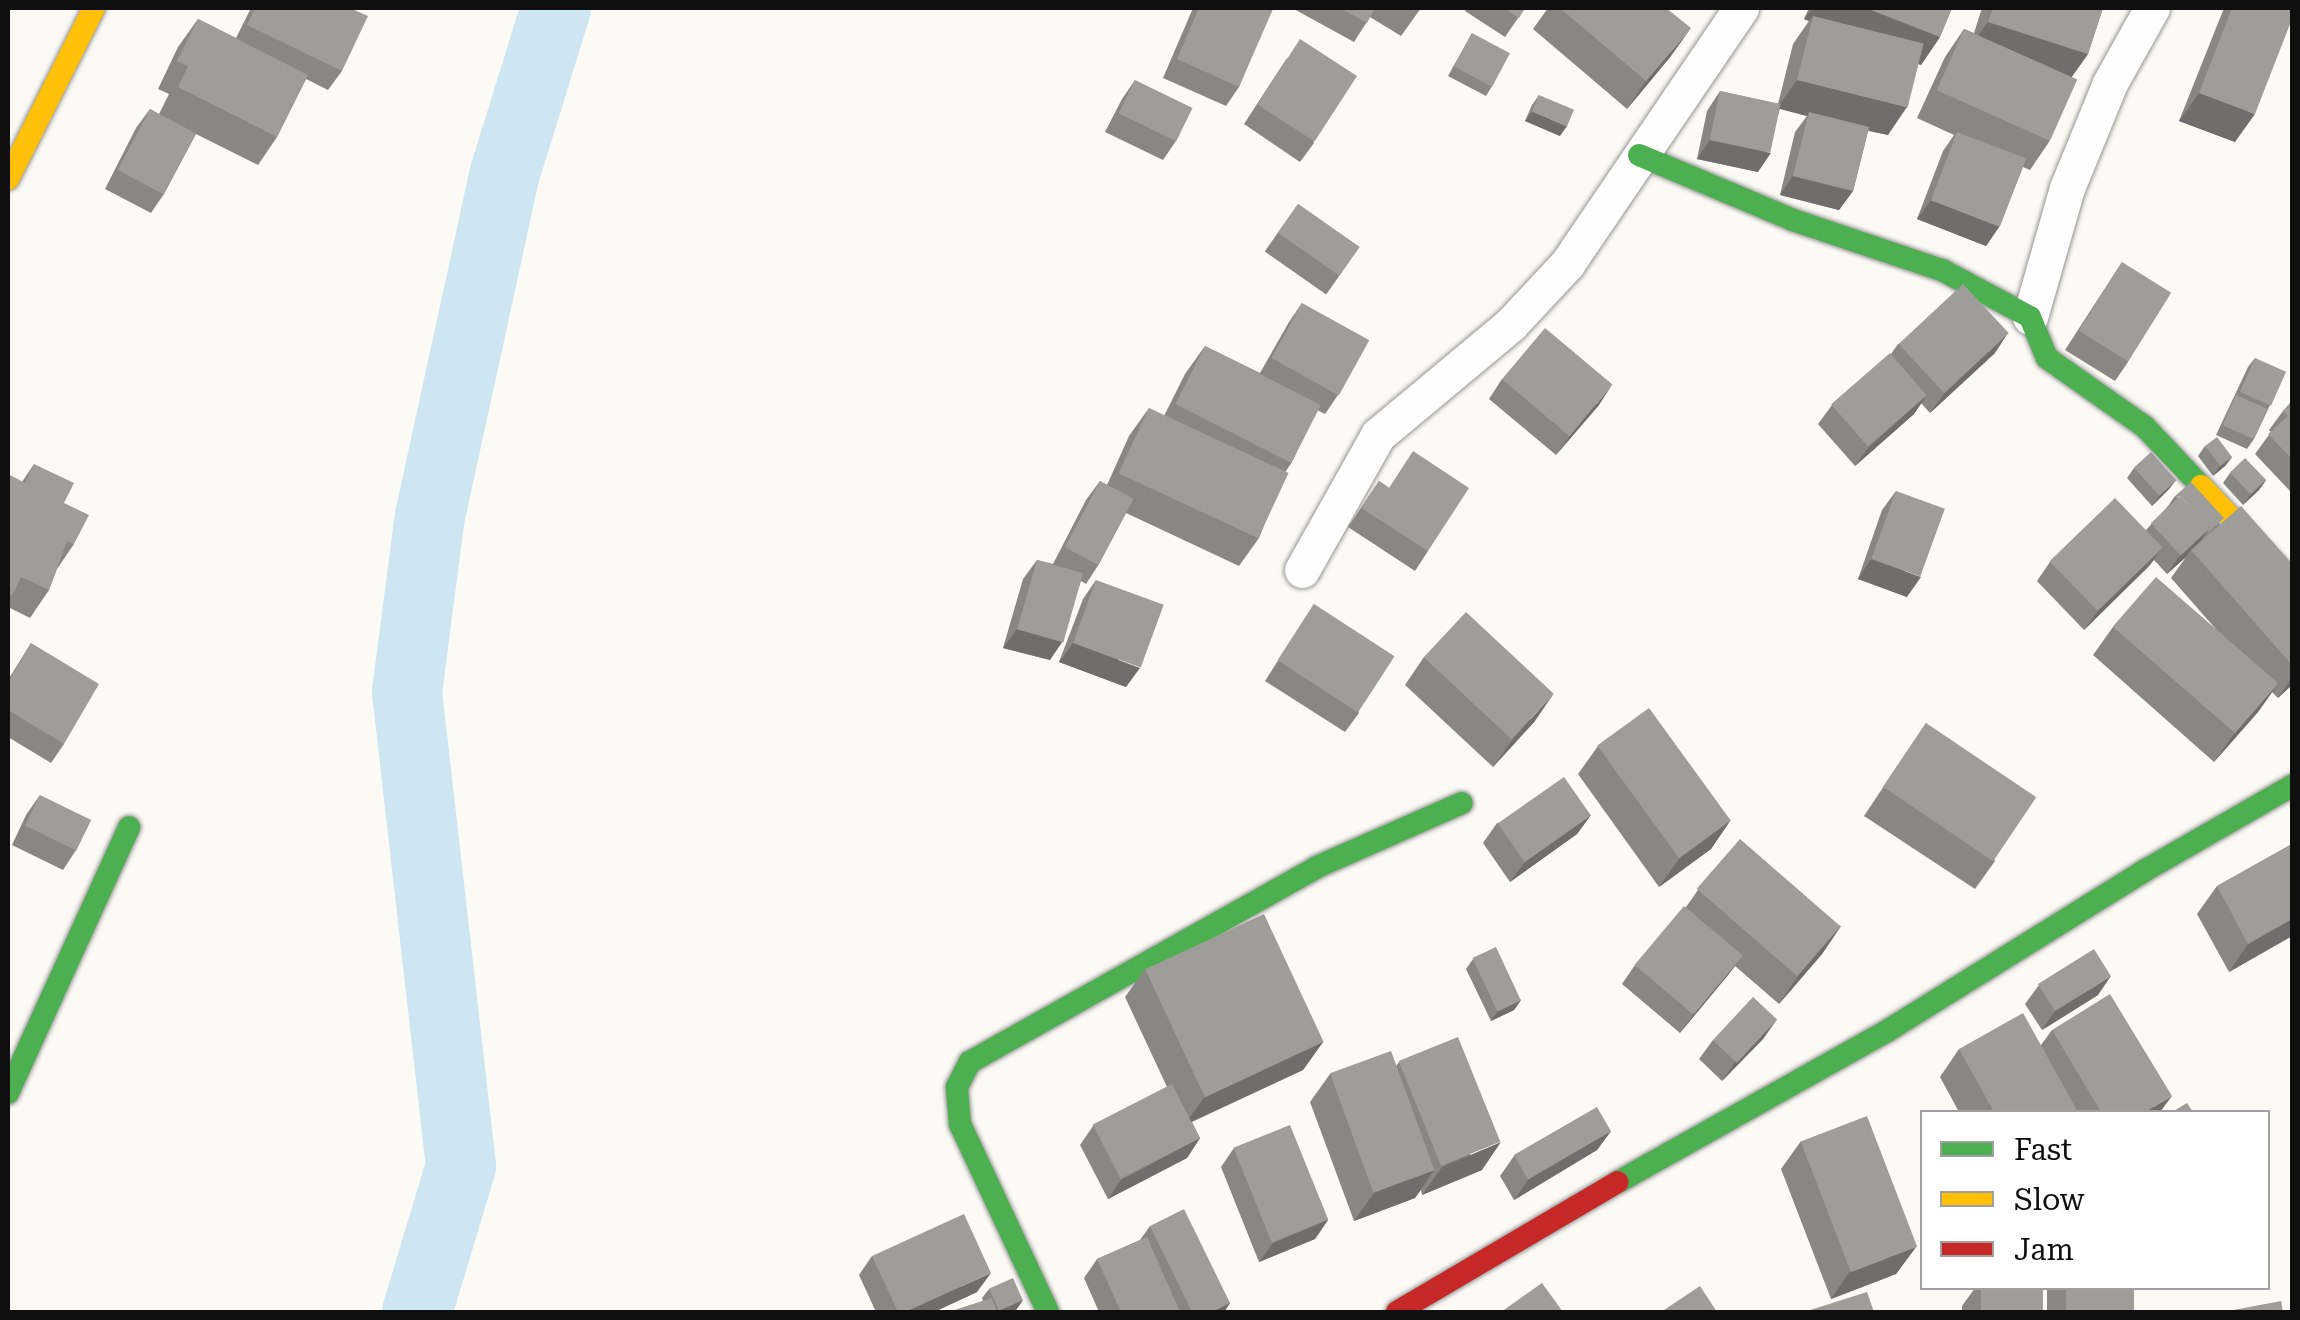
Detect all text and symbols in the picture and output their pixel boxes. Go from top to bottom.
legend [1920,1110,2270,1290]
text: Fast [2014,1132,2072,1167]
text: Slow [2014,1182,2085,1217]
text: Jam [2014,1232,2074,1267]

